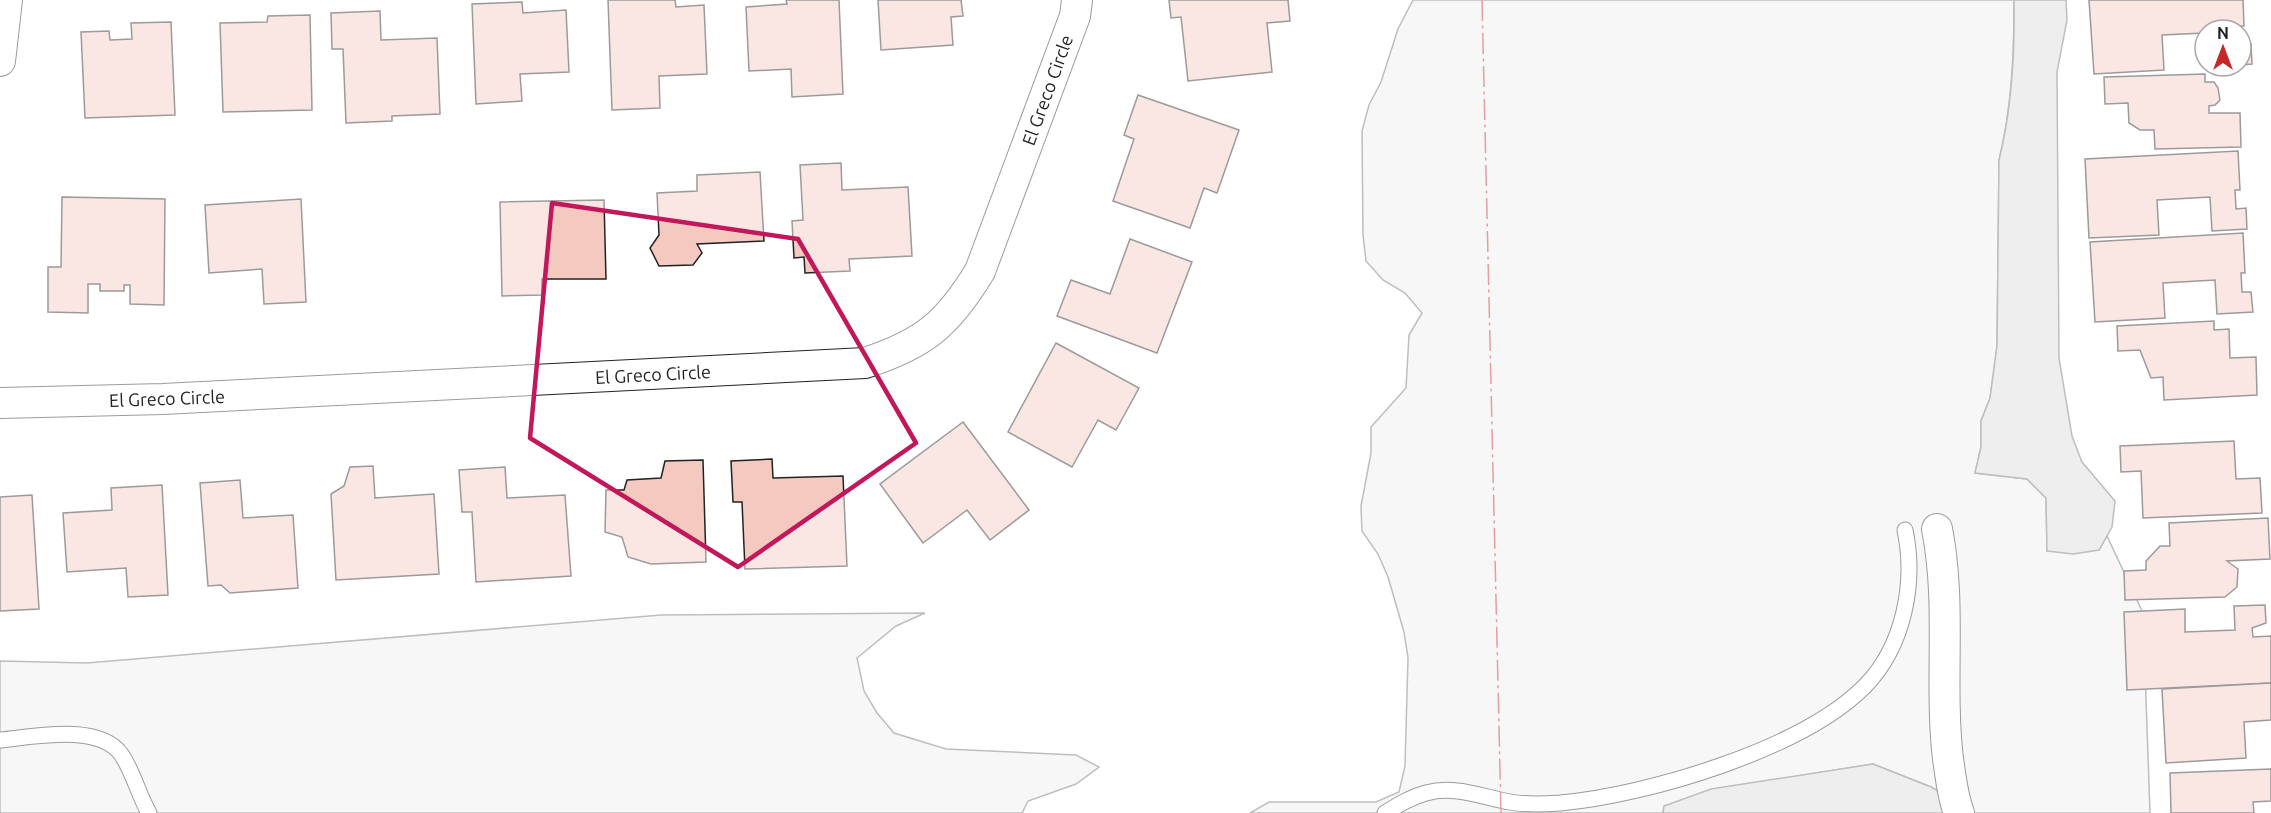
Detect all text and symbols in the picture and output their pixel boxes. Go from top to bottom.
north arrow [2193,18,2253,78]
text: N [2217,24,2229,42]
street label: El Greco Circle [1018,32,1076,148]
street label: El Greco Circle [595,361,711,387]
street label: El Greco Circle [109,386,225,410]

